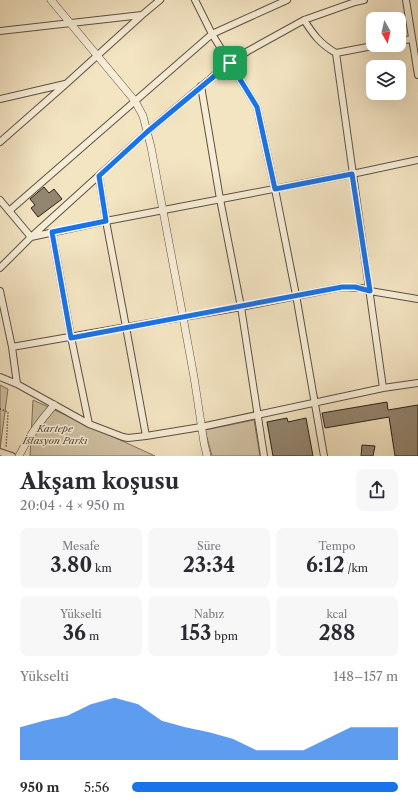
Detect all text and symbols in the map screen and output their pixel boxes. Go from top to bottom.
north arrow [366,12,406,52]
map controls [366,12,406,100]
pin [213,46,247,80]
icon: arrive [219,52,241,74]
button: layers [366,60,406,100]
park label: Kartepe İstasyon Parkı [21,422,88,447]
text: Akşam koşusu [20,468,179,495]
button: share [356,469,398,511]
text: 20:04 · 4 × 950 m [20,497,125,513]
text: Mesafe [62,539,100,553]
text: Süre [197,539,221,553]
text: Tempo [318,539,356,553]
text: 3.80 [50,553,92,577]
text: 23:34 [183,553,235,577]
text: 6:12 [306,553,345,577]
text: km [92,561,112,575]
text: /km [345,561,368,575]
text: Yükselti [60,607,102,621]
text: Nabız [194,607,224,621]
text: kcal [327,607,347,621]
text: 36 [63,621,86,645]
text: 153 [180,621,211,645]
text: 288 [319,621,355,645]
text: m [86,629,99,643]
text: bpm [211,629,238,643]
text: Yükselti [20,668,69,684]
text: 148–157 m [333,668,398,684]
text: 950 m [20,779,59,795]
text: 5:56 [84,779,109,795]

